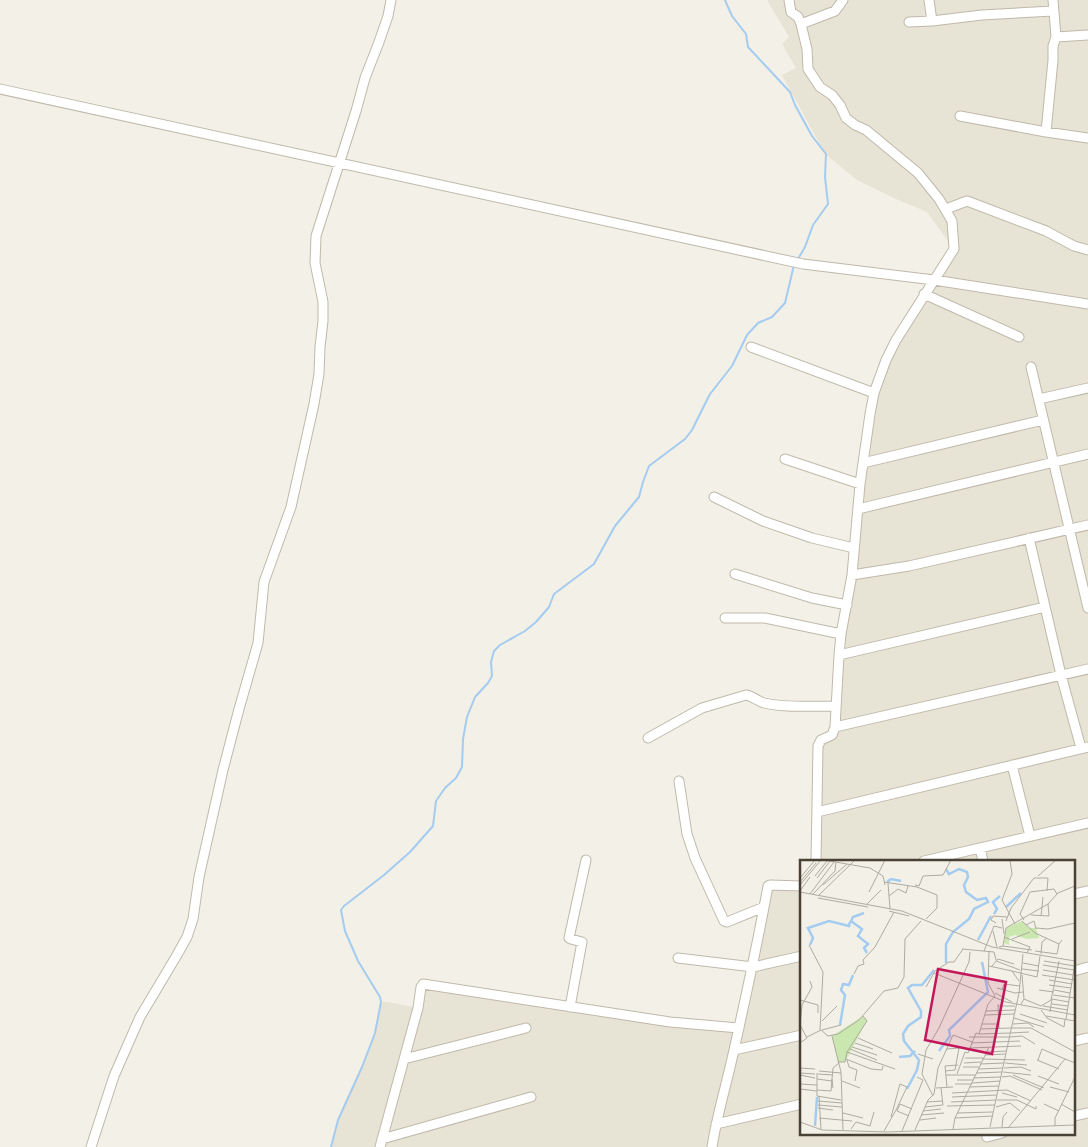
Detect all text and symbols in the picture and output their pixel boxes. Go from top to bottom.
inset map [800,860,1076,1134]

